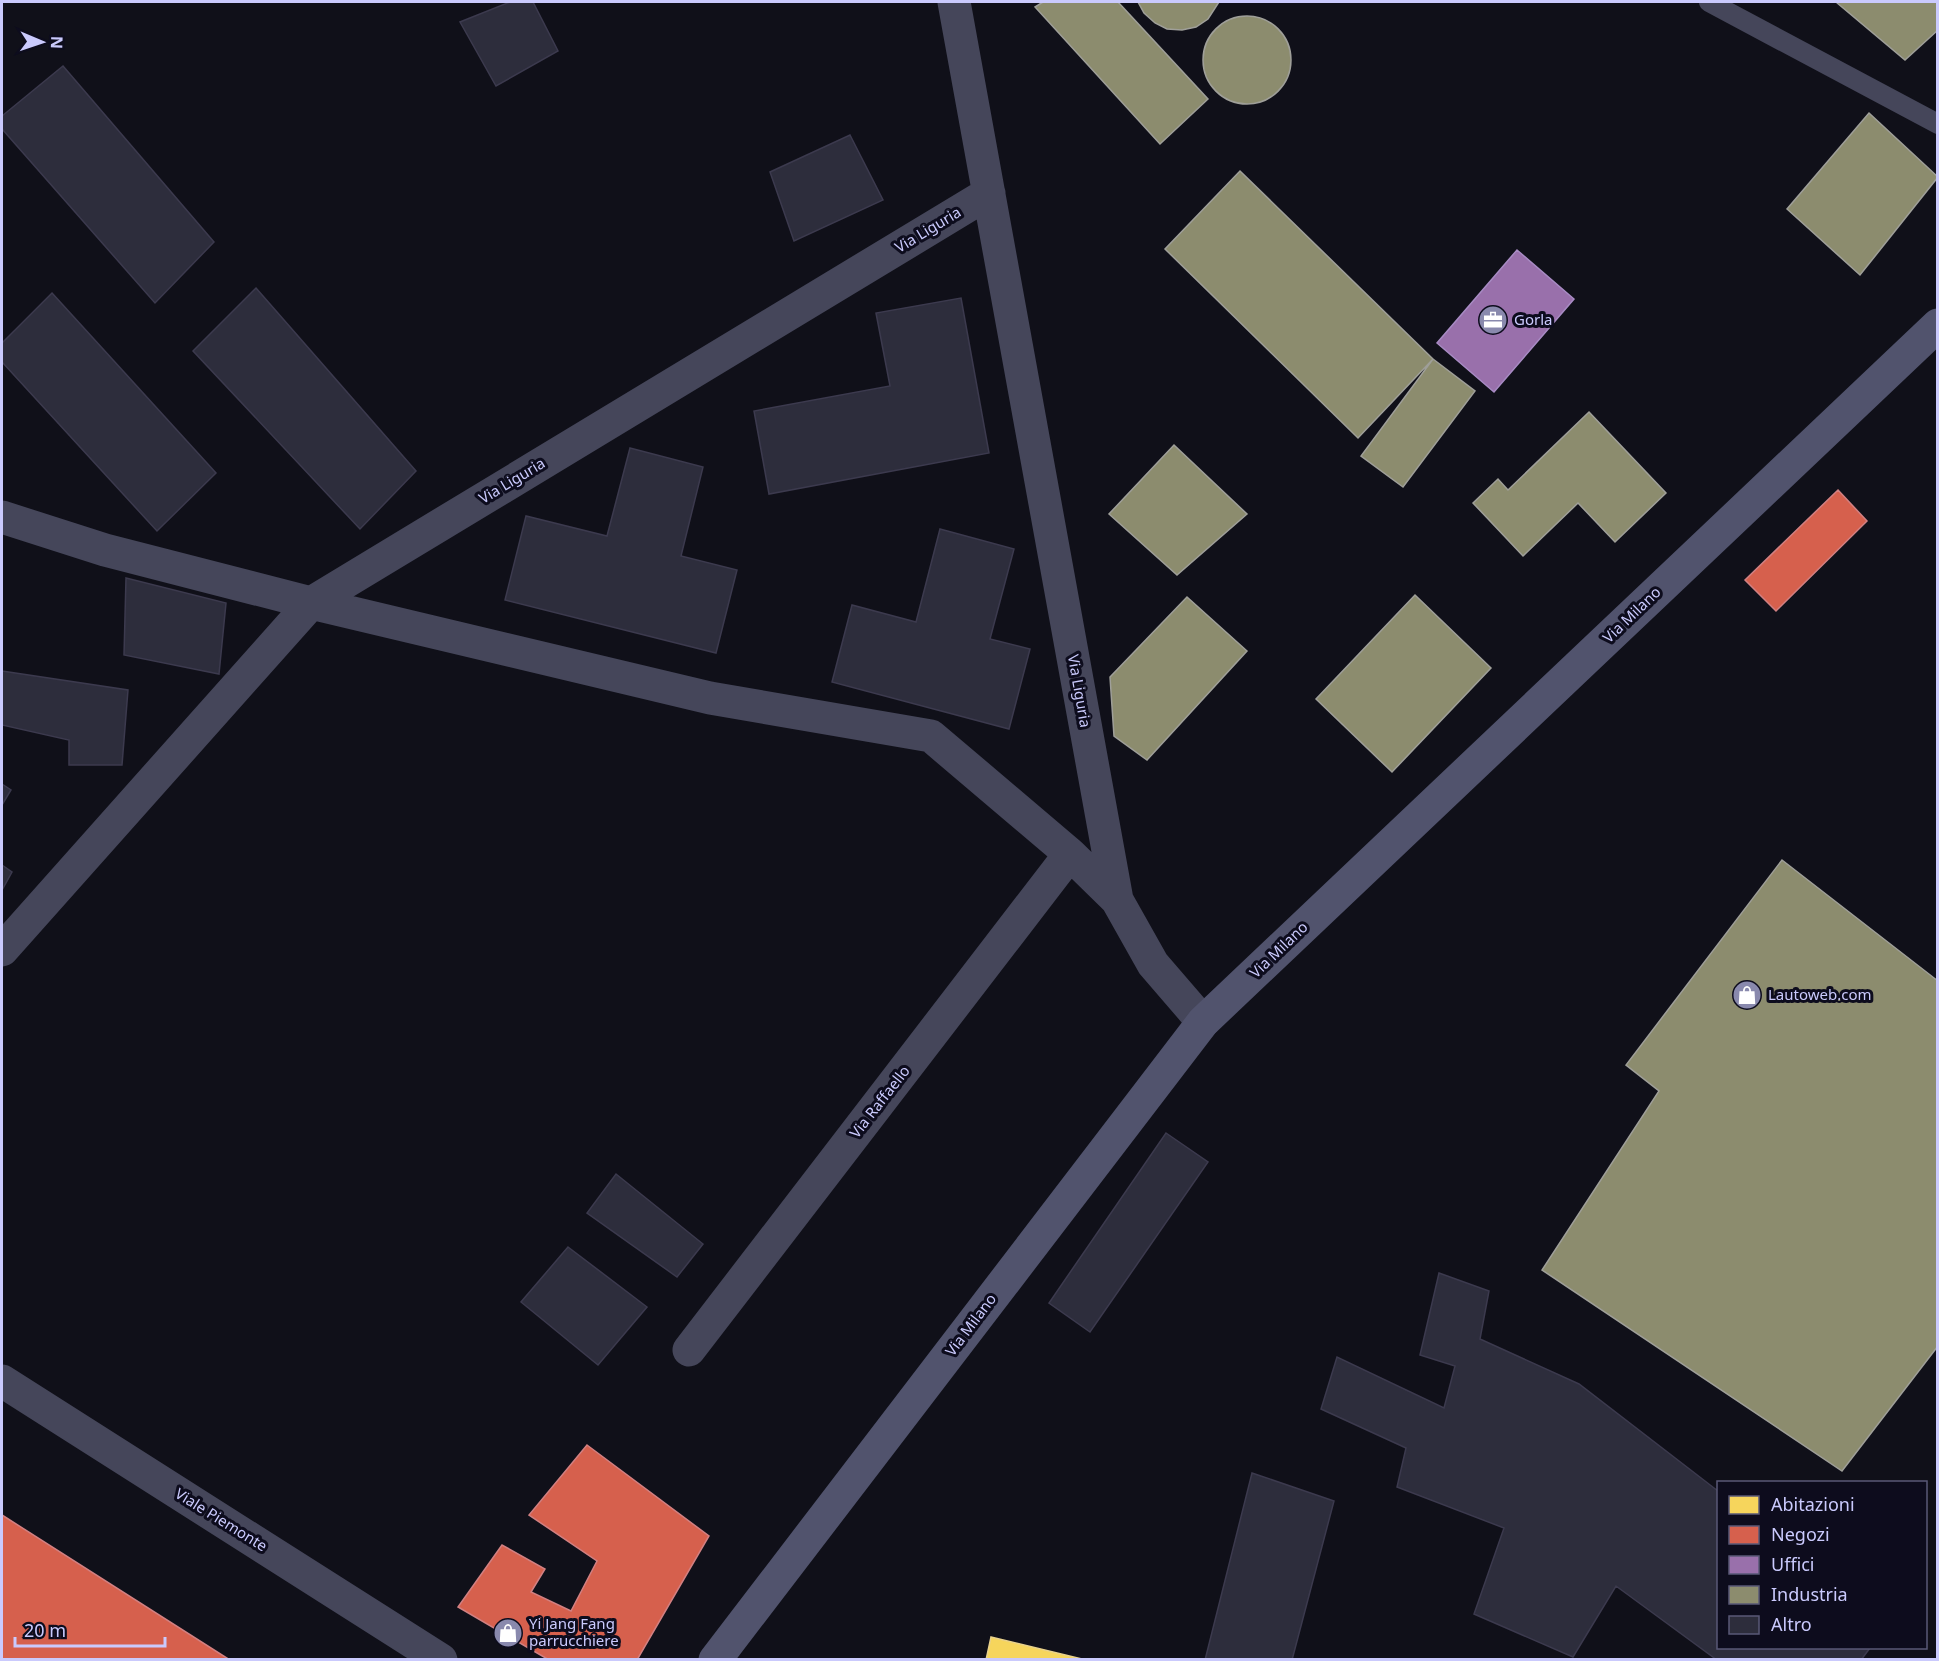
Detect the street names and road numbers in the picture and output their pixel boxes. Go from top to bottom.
street label: Via Liguria [891,202,964,257]
street label: Via Liguria [475,453,548,508]
street label: Via Milano [1598,582,1665,647]
street label: Via Liguria [1064,653,1096,729]
street label: Via Milano [1245,917,1312,982]
street label: Via Raffaello [845,1061,914,1142]
street label: Via Milano [940,1289,1000,1360]
street label: Viale Piemonte [172,1483,271,1555]

